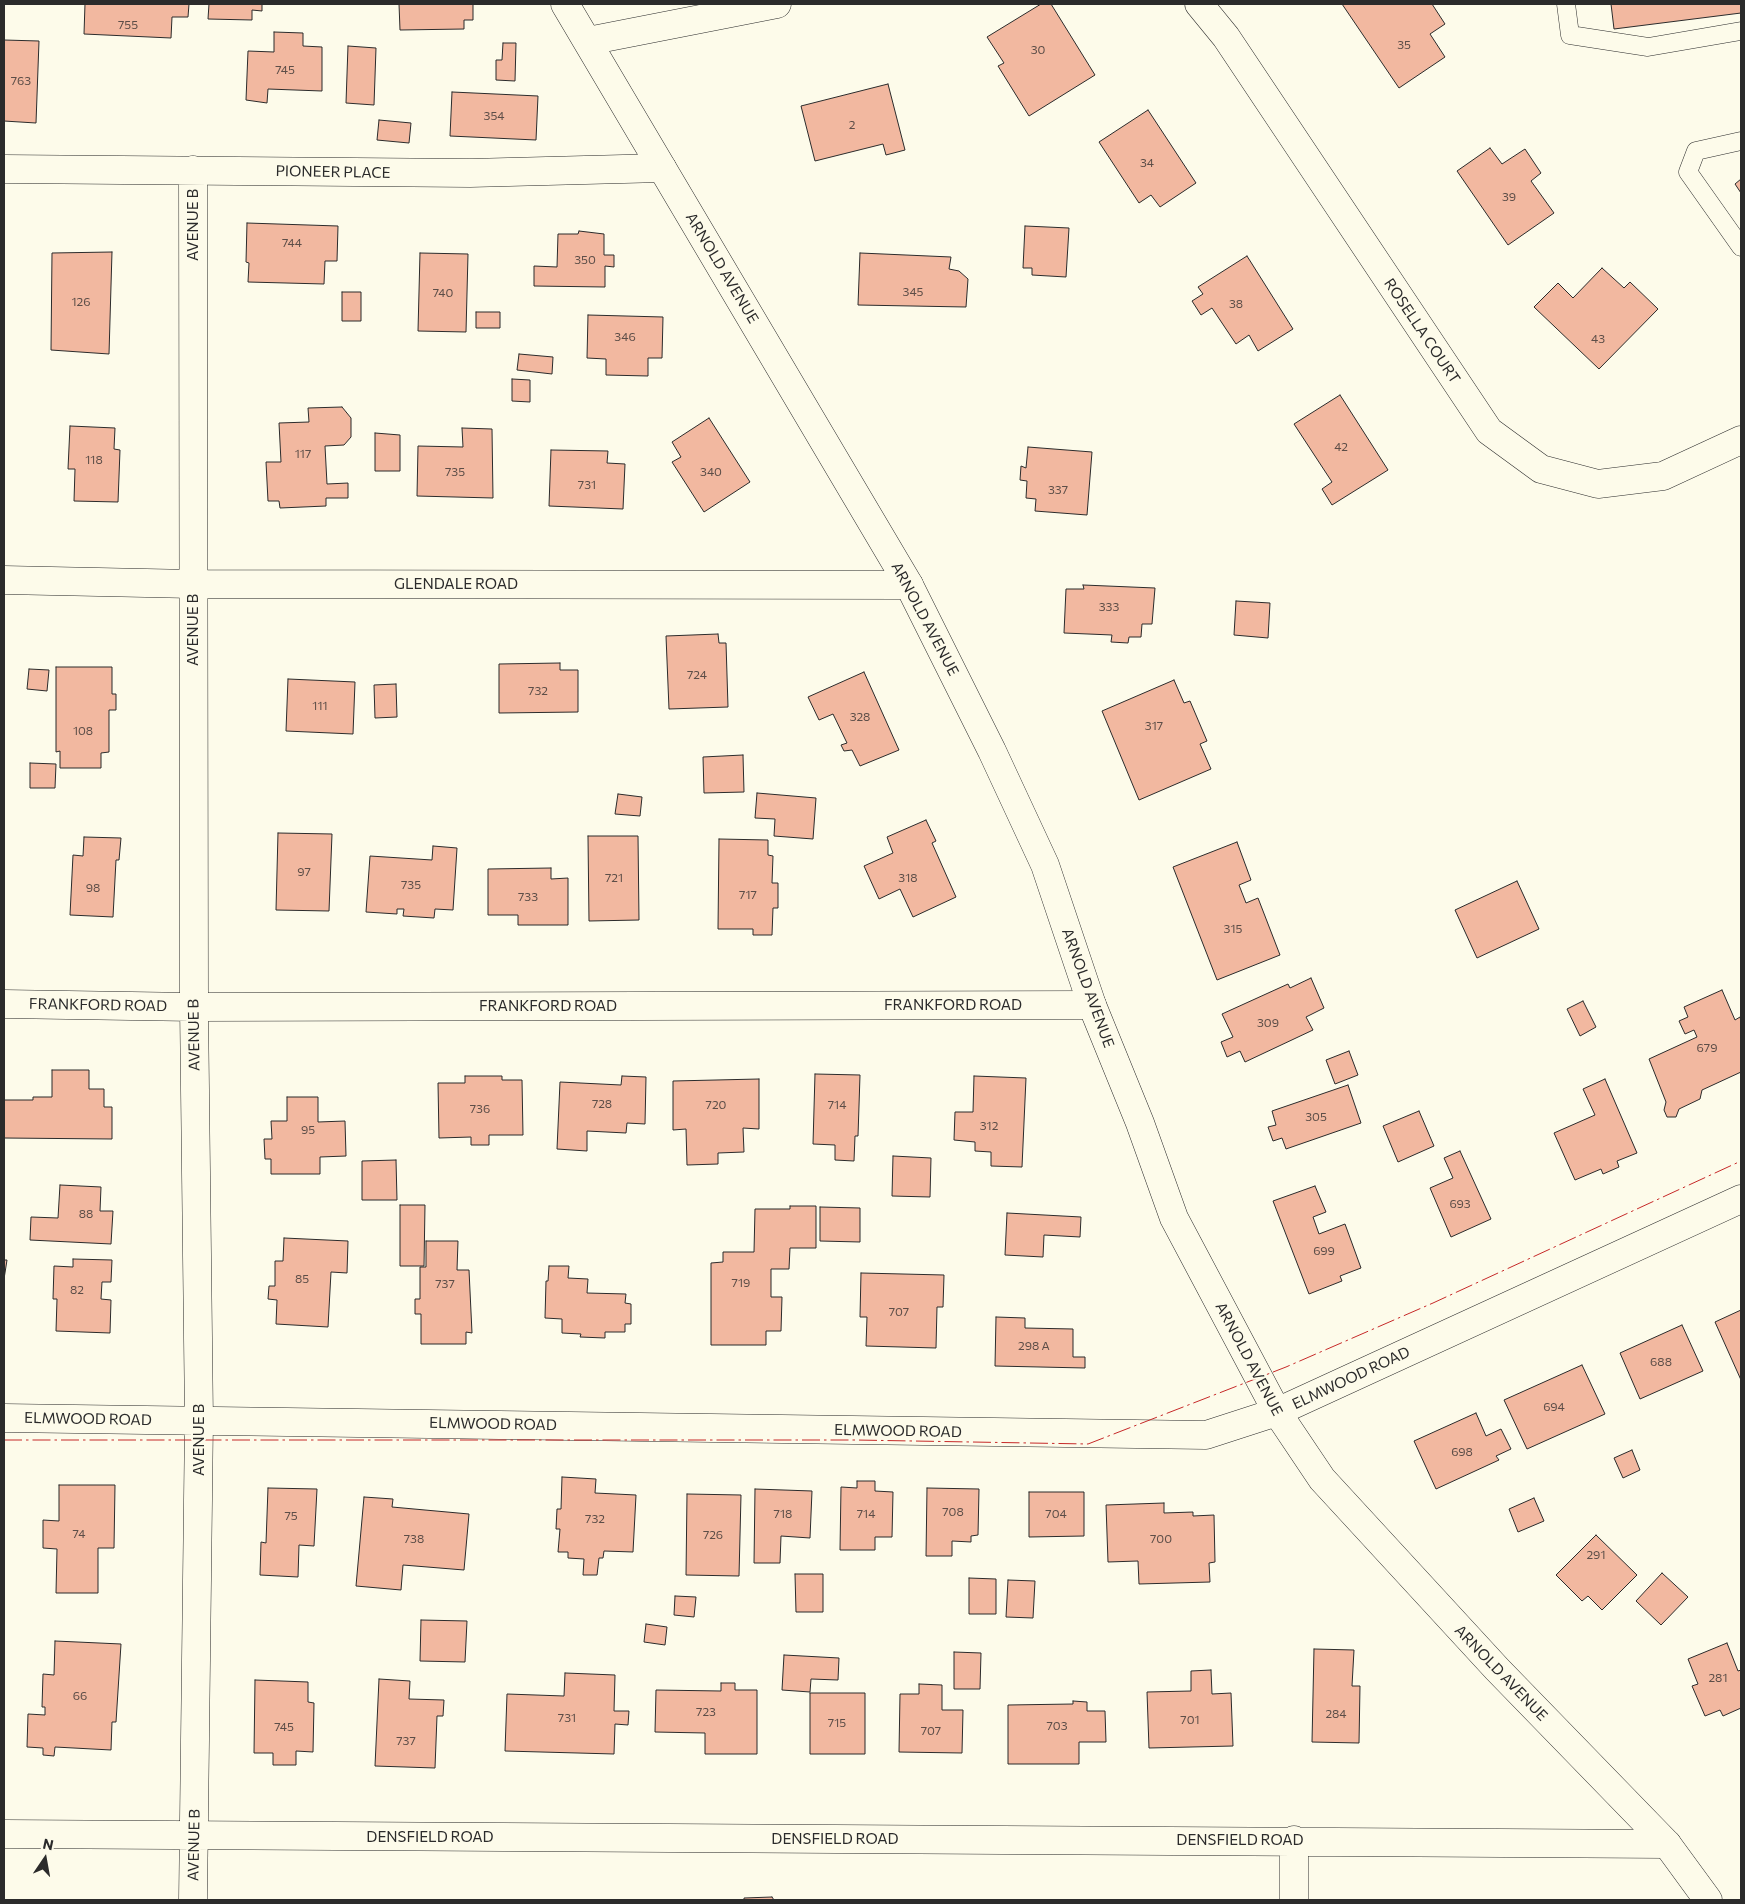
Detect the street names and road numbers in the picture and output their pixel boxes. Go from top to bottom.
street label: PIONEER PLACE [275,162,391,182]
street label: AVENUE B [184,189,202,261]
street label: ARNOLD AVENUE [682,209,762,327]
street label: ROSELLA COURT [1380,275,1464,387]
street label: ARNOLD AVENUE [887,559,963,679]
street label: GLENDALE ROAD [394,575,518,593]
street label: AVENUE B [184,594,202,666]
street label: ARNOLD AVENUE [1058,926,1118,1050]
street label: FRANKFORD ROAD [29,995,167,1015]
street label: FRANKFORD ROAD [884,996,1022,1014]
street label: FRANKFORD ROAD [479,997,617,1015]
street label: AVENUE B [184,999,204,1071]
street label: ARNOLD AVENUE [1211,1299,1287,1419]
street label: ELMWOOD ROAD [1289,1343,1413,1413]
street label: AVENUE B [190,1404,208,1476]
street label: ELMWOOD ROAD [24,1409,152,1429]
street label: ELMWOOD ROAD [429,1414,557,1434]
street label: ELMWOOD ROAD [834,1421,962,1441]
street label: ARNOLD AVENUE [1451,1621,1551,1725]
street label: AVENUE B [184,1809,204,1881]
street label: DENSFIELD ROAD [366,1828,494,1846]
street label: DENSFIELD ROAD [771,1830,899,1848]
street label: DENSFIELD ROAD [1176,1831,1304,1849]

